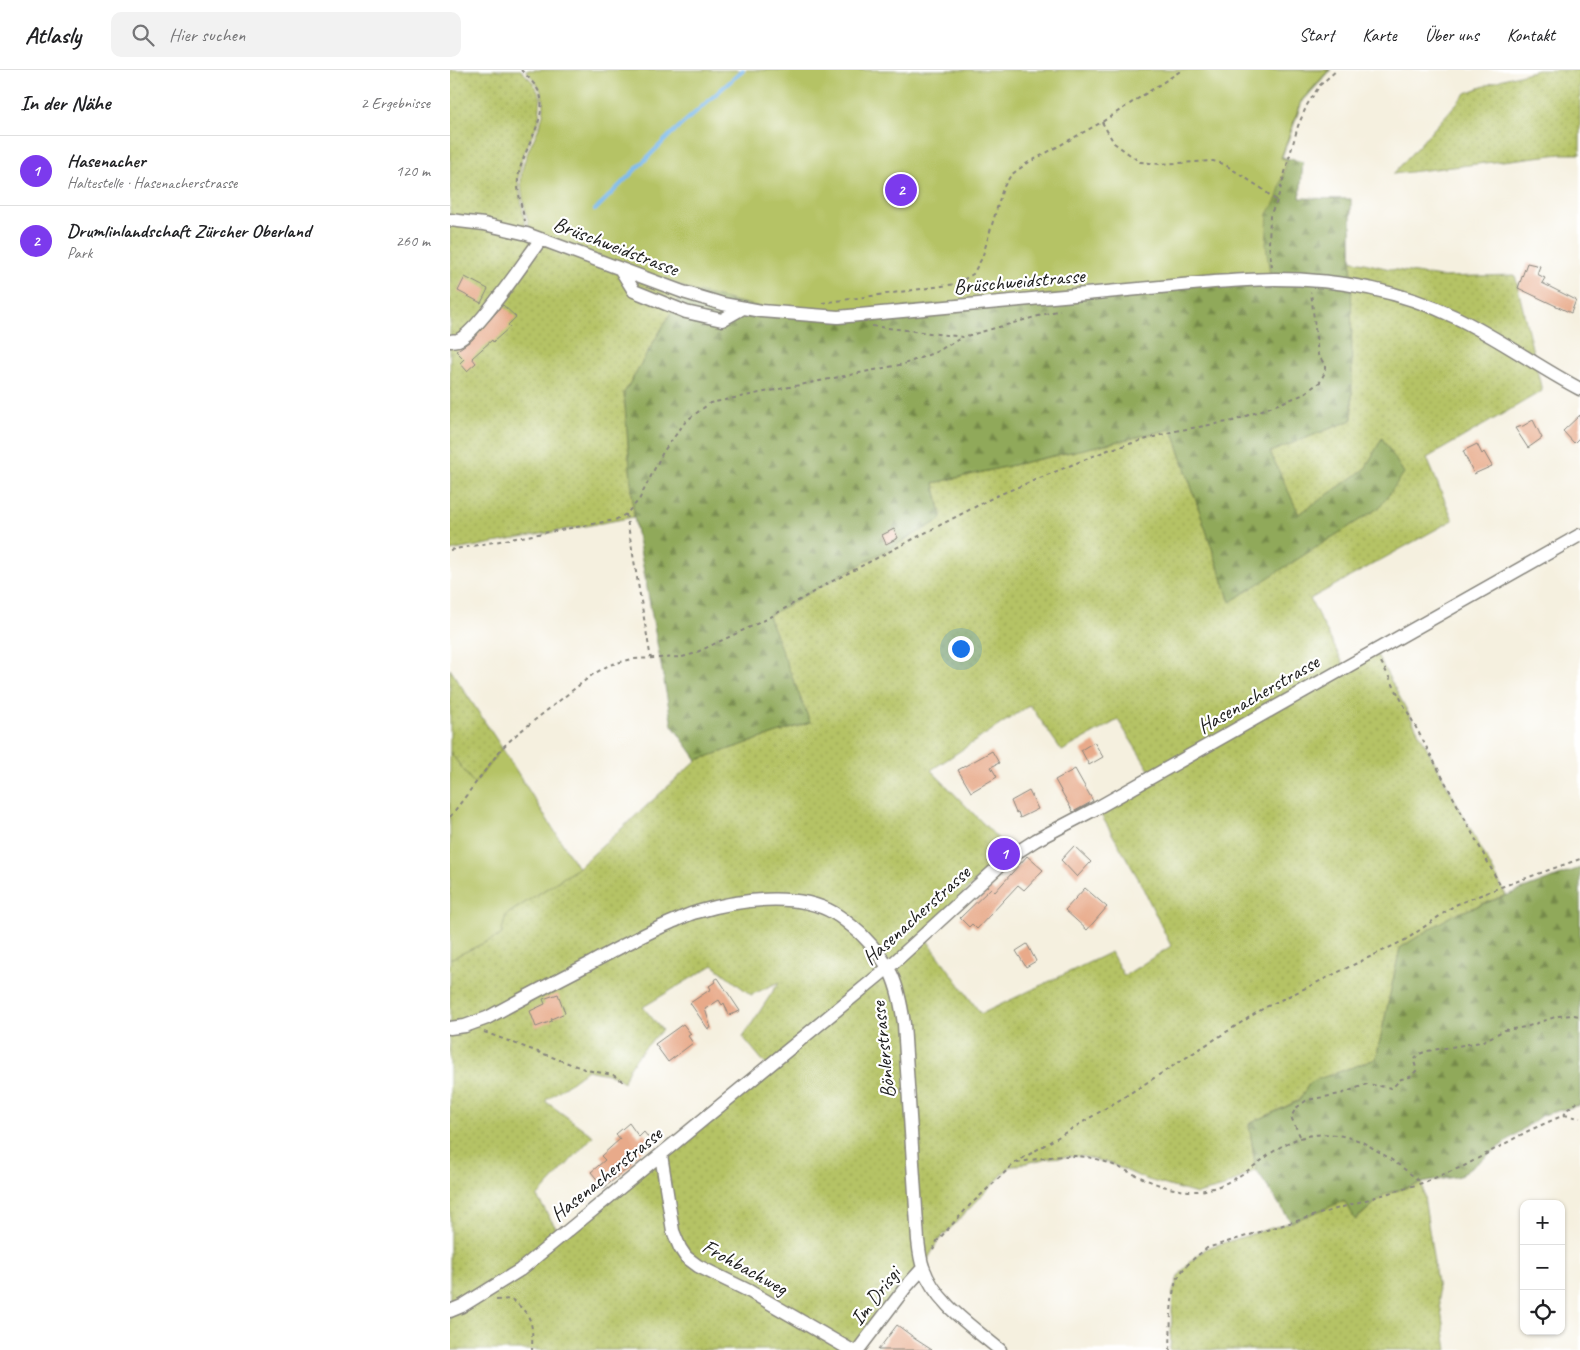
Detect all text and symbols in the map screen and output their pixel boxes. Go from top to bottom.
search box [111,12,461,57]
text: Atlasly [25,20,81,50]
icon: search [129,21,157,49]
text: Hier suchen [169,23,245,47]
text: Start [1299,24,1334,46]
text: Karte [1362,24,1397,46]
text: Über uns [1425,24,1479,46]
text: Kontakt [1507,24,1555,46]
text: In der Nähe [20,90,110,116]
text: 2 Ergebnisse [361,93,430,113]
text: Hasenacher [67,149,146,173]
text: 1 [32,161,40,181]
text: 120 m [396,161,430,181]
pin: 2 [885,171,917,209]
text: Haltestelle · Hasenacherstrasse [67,173,237,193]
street label: Brüschweidstrasse [550,210,684,282]
text: Drumlinlandschaft Zürcher Oberland [67,219,311,243]
text: 2 [32,231,40,251]
text: 260 m [396,231,430,251]
text: Park [67,243,92,263]
street label: Brüschweidstrasse [952,262,1088,300]
your location [948,636,974,662]
street label: Hasenacherstrasse [1193,648,1325,739]
pin: 1 [988,835,1020,873]
street label: Hasenacherstrasse [857,859,976,970]
street label: Bönlerstrasse [865,999,901,1100]
street label: Hasenacherstrasse [545,1120,668,1227]
map controls [1520,1200,1565,1335]
button: + [1520,1200,1565,1245]
street label: Frohbachweg [698,1233,794,1302]
button: − [1520,1245,1565,1290]
street label: Im Drisgi [844,1259,908,1331]
button: locate [1520,1290,1565,1335]

